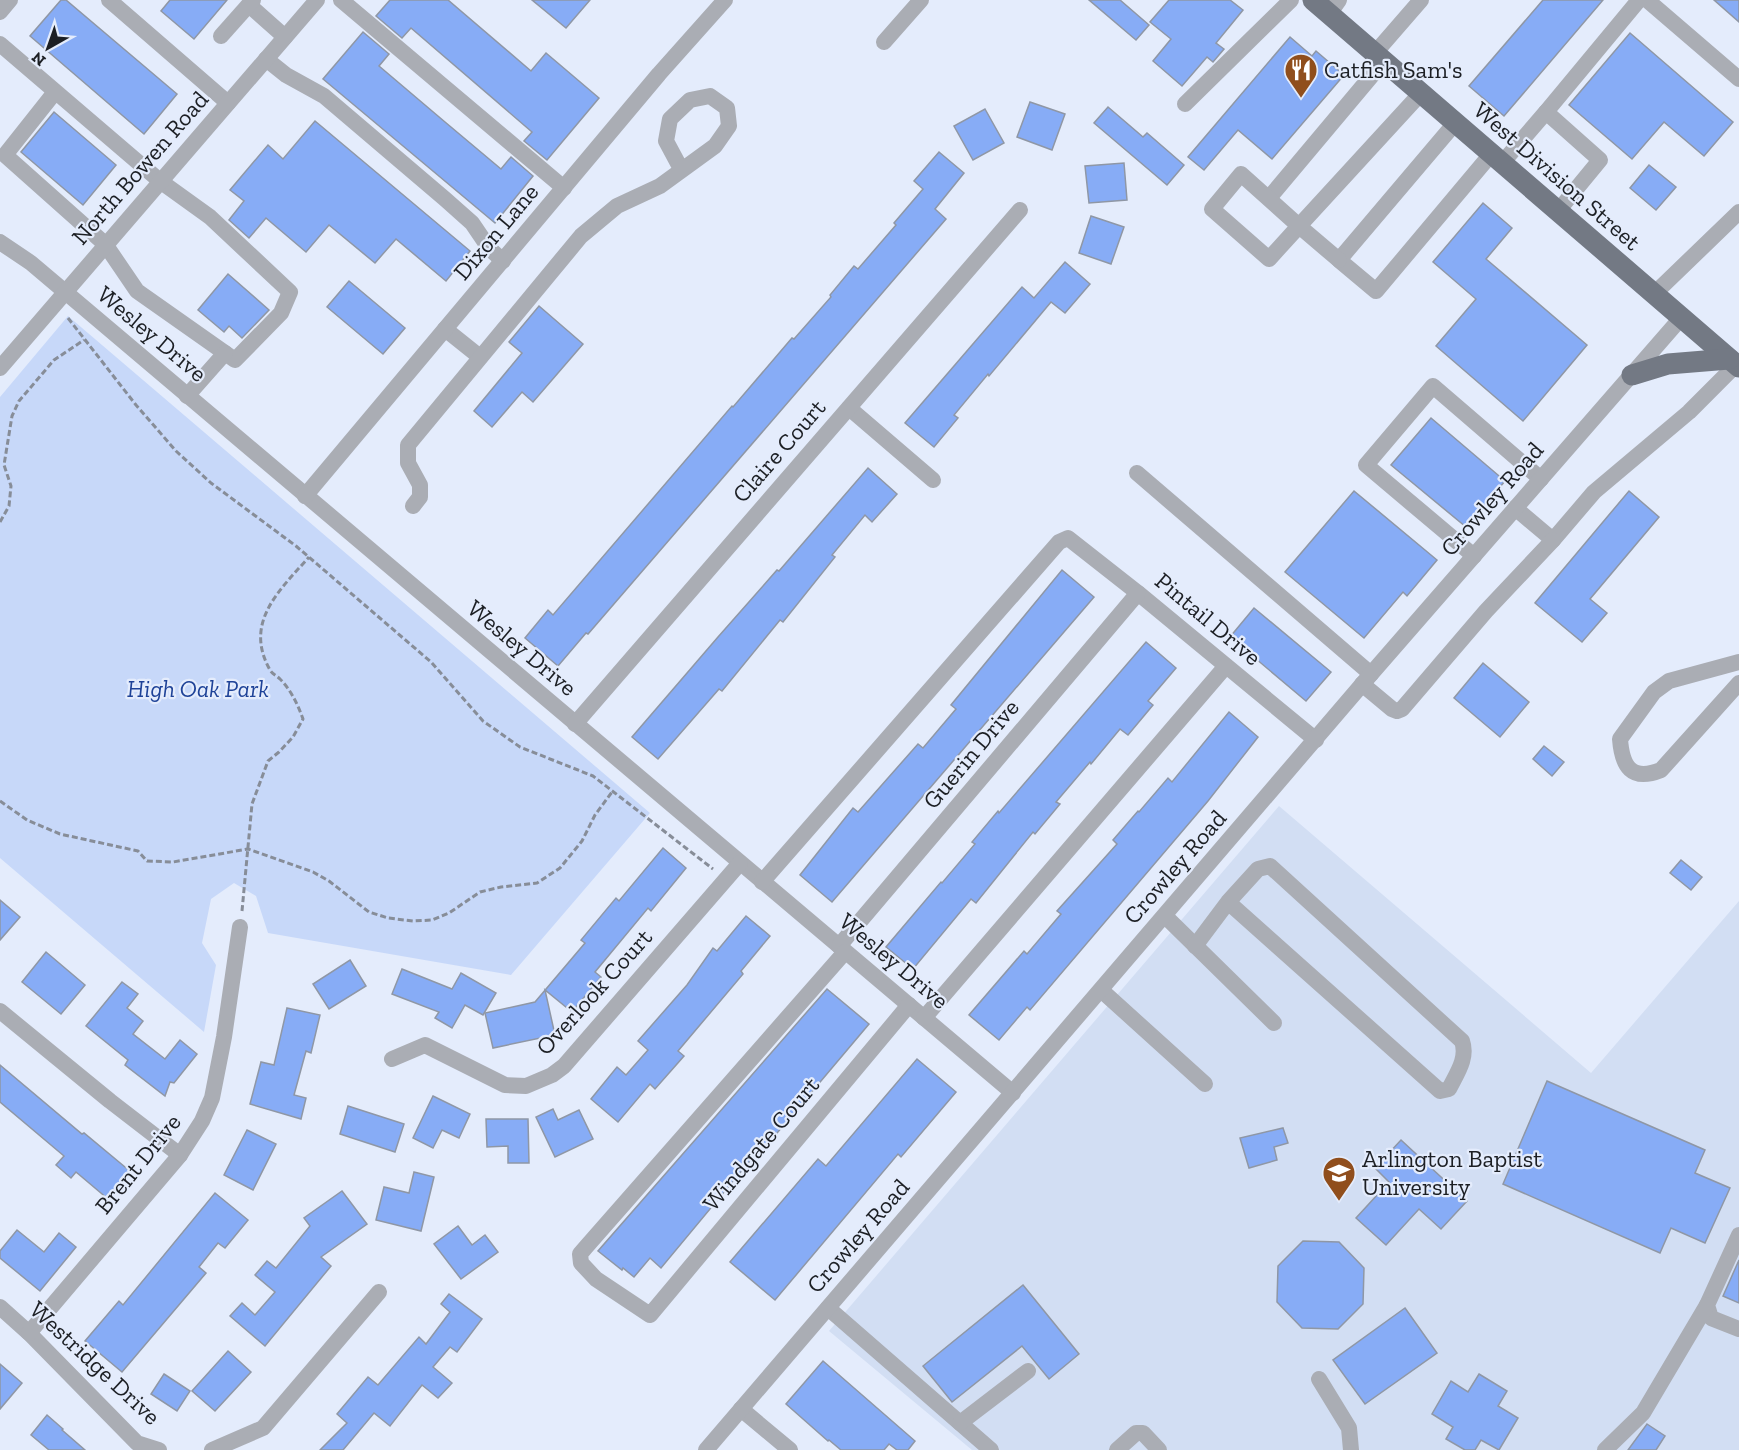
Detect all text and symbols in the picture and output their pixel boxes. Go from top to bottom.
north arrow [18,18,78,78]
text: N [28,48,49,70]
restaurant icon: Catfish Sam's [1283,52,1319,99]
place label: Catfish Sam's [1324,55,1463,84]
street label: North Bowen Road [65,85,214,250]
street label: West Division Street [1468,95,1647,256]
street label: Dixon Lane [447,178,544,286]
street label: Wesley Drive [92,279,213,388]
street label: Claire Court [726,393,831,508]
street label: Crowley Road [1434,436,1549,562]
street label: Pintail Drive [1149,566,1267,671]
street label: Wesley Drive [462,593,583,702]
park label: High Oak Park [127,674,269,703]
street label: Guerin Drive [916,693,1025,814]
street label: Crowley Road [1117,804,1232,930]
street label: Wesley Drive [834,906,955,1015]
street label: Overlook Court [529,923,658,1061]
street label: Windgate Court [696,1071,825,1217]
street label: Brent Drive [88,1108,187,1220]
place label: Arlington Baptist University [1362,1144,1542,1201]
school or university icon: Arlington Baptist University [1321,1155,1357,1202]
street label: Crowley Road [800,1173,915,1299]
street label: Westridge Drive [24,1295,167,1431]

